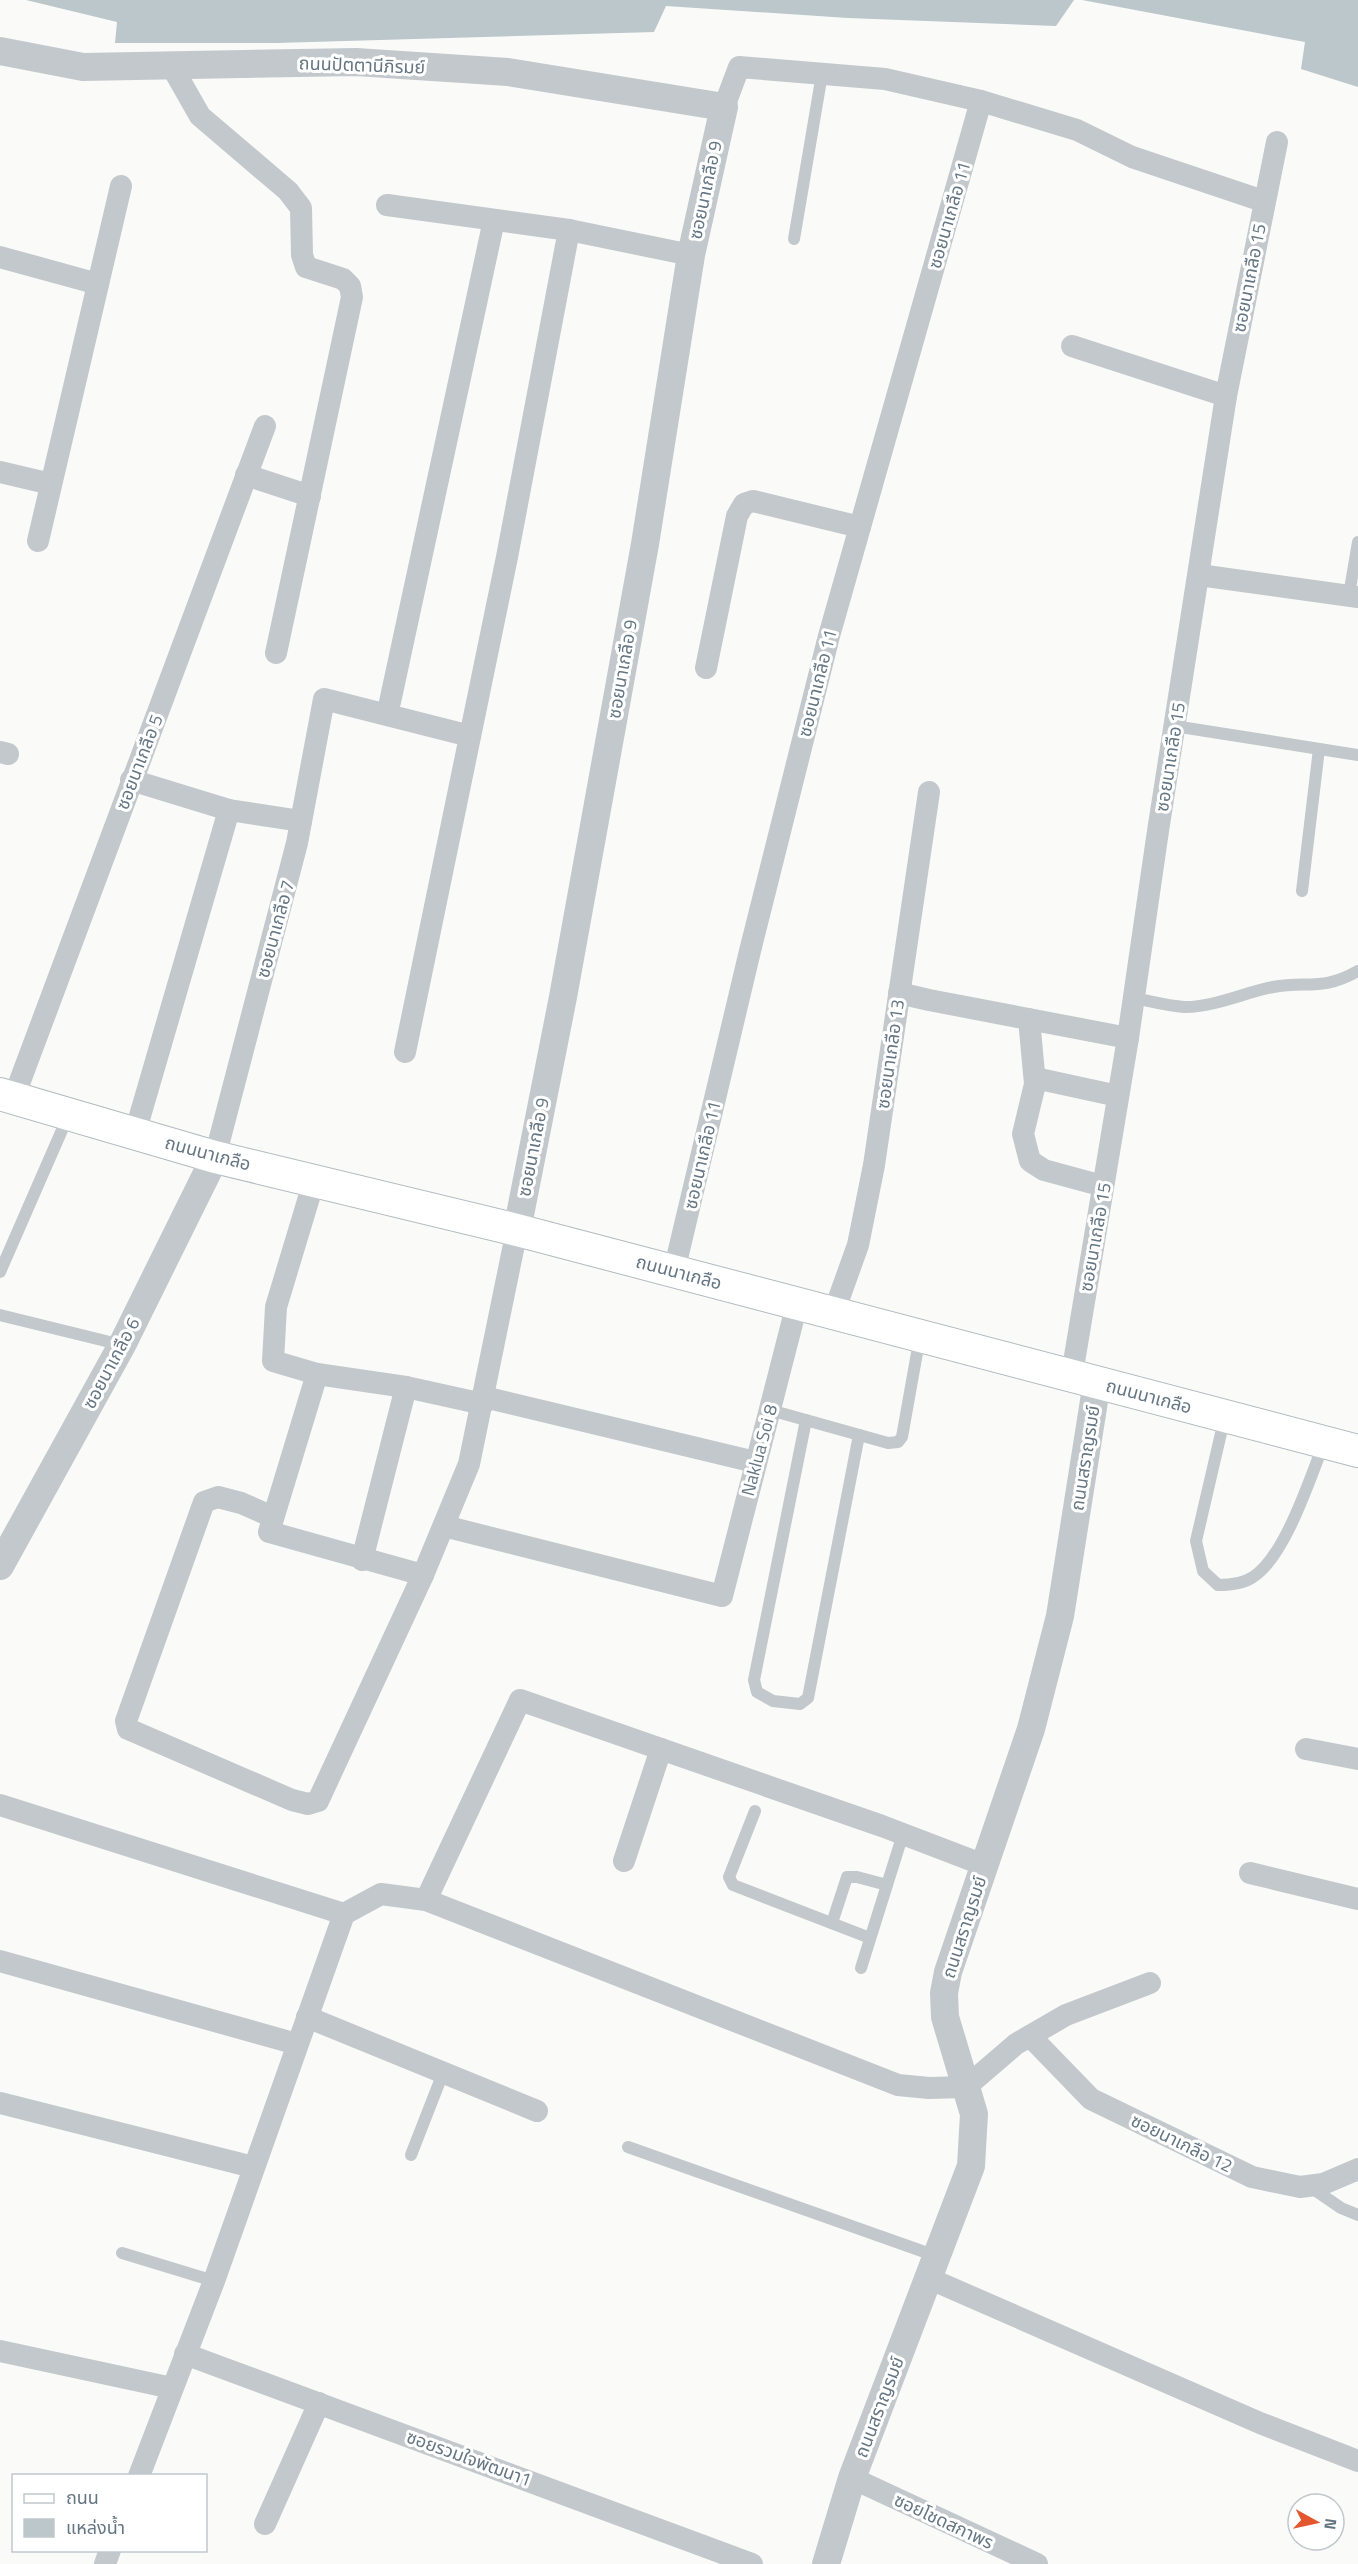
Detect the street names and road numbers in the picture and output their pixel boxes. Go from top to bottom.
street label: ถนนปัตตานีภิรมย์ [298,49,426,81]
street label: ซอยนาเกลือ 9 [681,138,729,242]
street label: ซอยนาเกลือ 11 [921,158,977,272]
street label: ซอยนาเกลือ 15 [1225,221,1273,335]
street label: ซอยนาเกลือ 9 [600,617,644,721]
street label: ซอยนาเกลือ 11 [791,626,843,740]
street label: ซอยนาเกลือ 15 [1148,700,1192,814]
street label: ซอยนาเกลือ 5 [108,710,170,814]
street label: ซอยนาเกลือ 7 [249,877,301,981]
street label: ซอยนาเกลือ 13 [869,998,911,1110]
street label: ซอยนาเกลือ 9 [510,1095,556,1199]
street label: ซอยนาเกลือ 11 [676,1098,728,1212]
street label: ถนนนาเกลือ [162,1129,254,1177]
street label: ซอยนาเกลือ 15 [1072,1180,1118,1294]
street label: ถนนนาเกลือ [633,1248,725,1296]
street label: ซอยนาเกลือ 6 [76,1312,146,1414]
street label: ถนนนาเกลือ [1103,1372,1195,1420]
street label: Naklua Soi 8 [734,1401,784,1499]
street label: ถนนสราญรมย์ [1063,1403,1107,1513]
street label: ถนนสราญรมย์ [935,1872,993,1982]
street label: ซอยนาเกลือ 12 [1127,2107,1237,2179]
street label: ถนนสราญรมย์ [847,2352,911,2461]
street label: ซอยรวมใจพัฒนา1 [403,2423,535,2493]
street label: ซอยโชดสกาพร [890,2486,998,2556]

